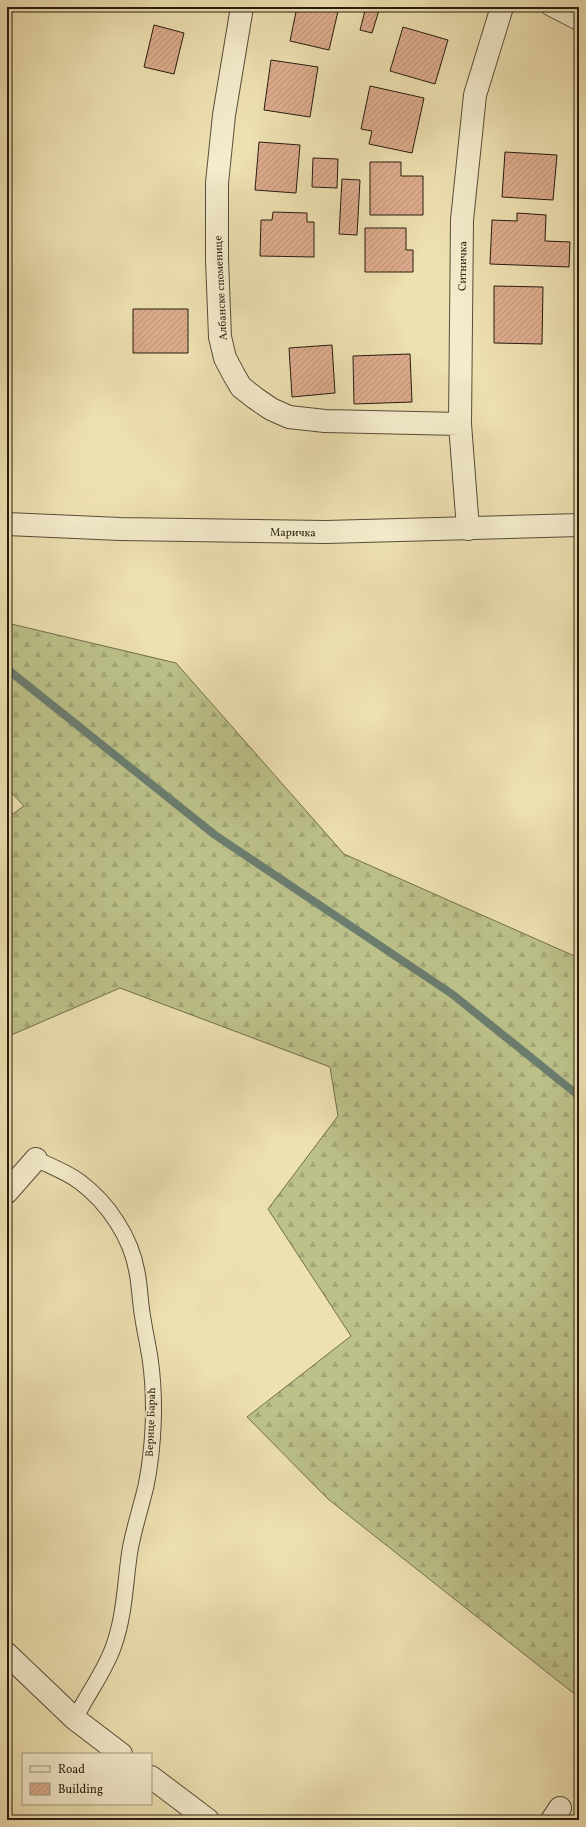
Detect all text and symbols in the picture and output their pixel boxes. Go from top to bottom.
street label: Албанске споменице [211,235,232,341]
street label: Ситничка [456,240,471,291]
street label: Маричка [270,526,316,541]
street label: Верице Бараћ [143,1387,160,1457]
legend [22,1753,152,1805]
text: Road [58,1762,85,1778]
text: Building [58,1782,103,1798]

